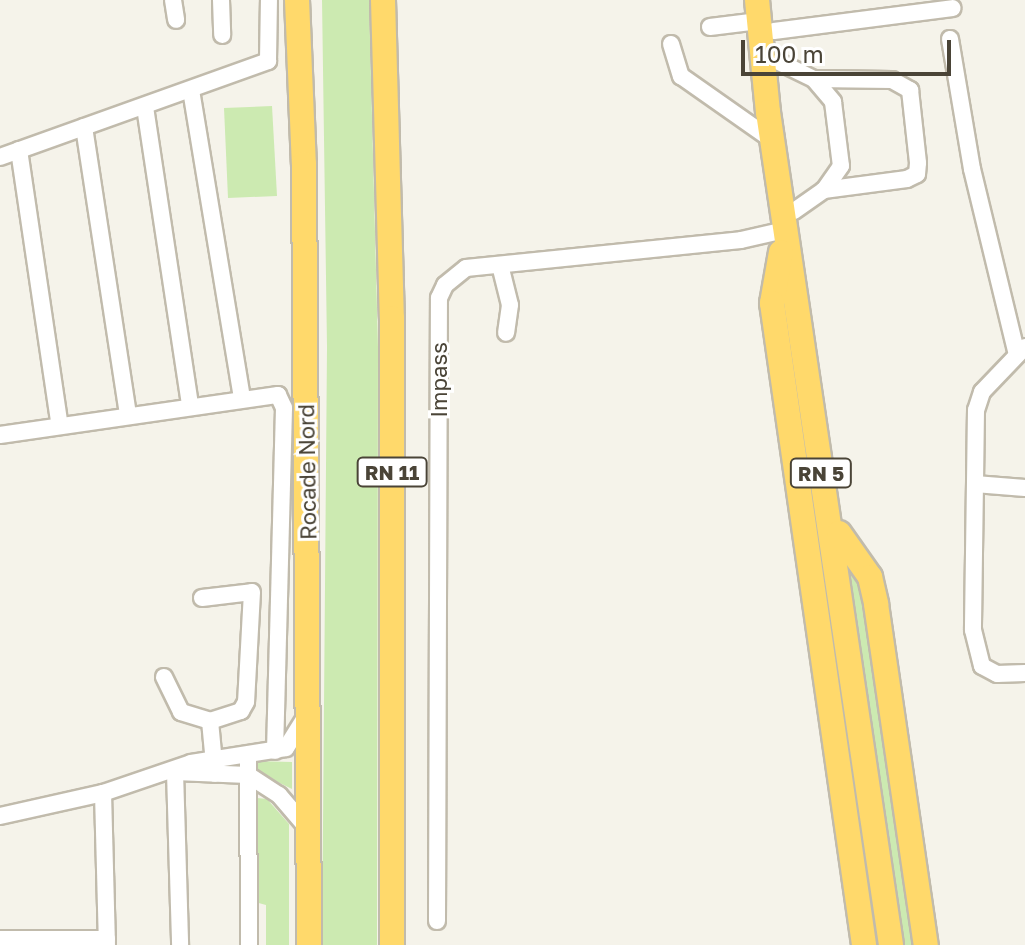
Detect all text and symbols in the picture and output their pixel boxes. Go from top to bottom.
scale bar [745,24,955,74]
text: 100 m [755,39,824,68]
street label: Impass [426,342,452,418]
street label: Rocade Nord [293,404,321,540]
road number: RN 11 [356,456,428,488]
road number: RN 5 [789,457,853,489]

